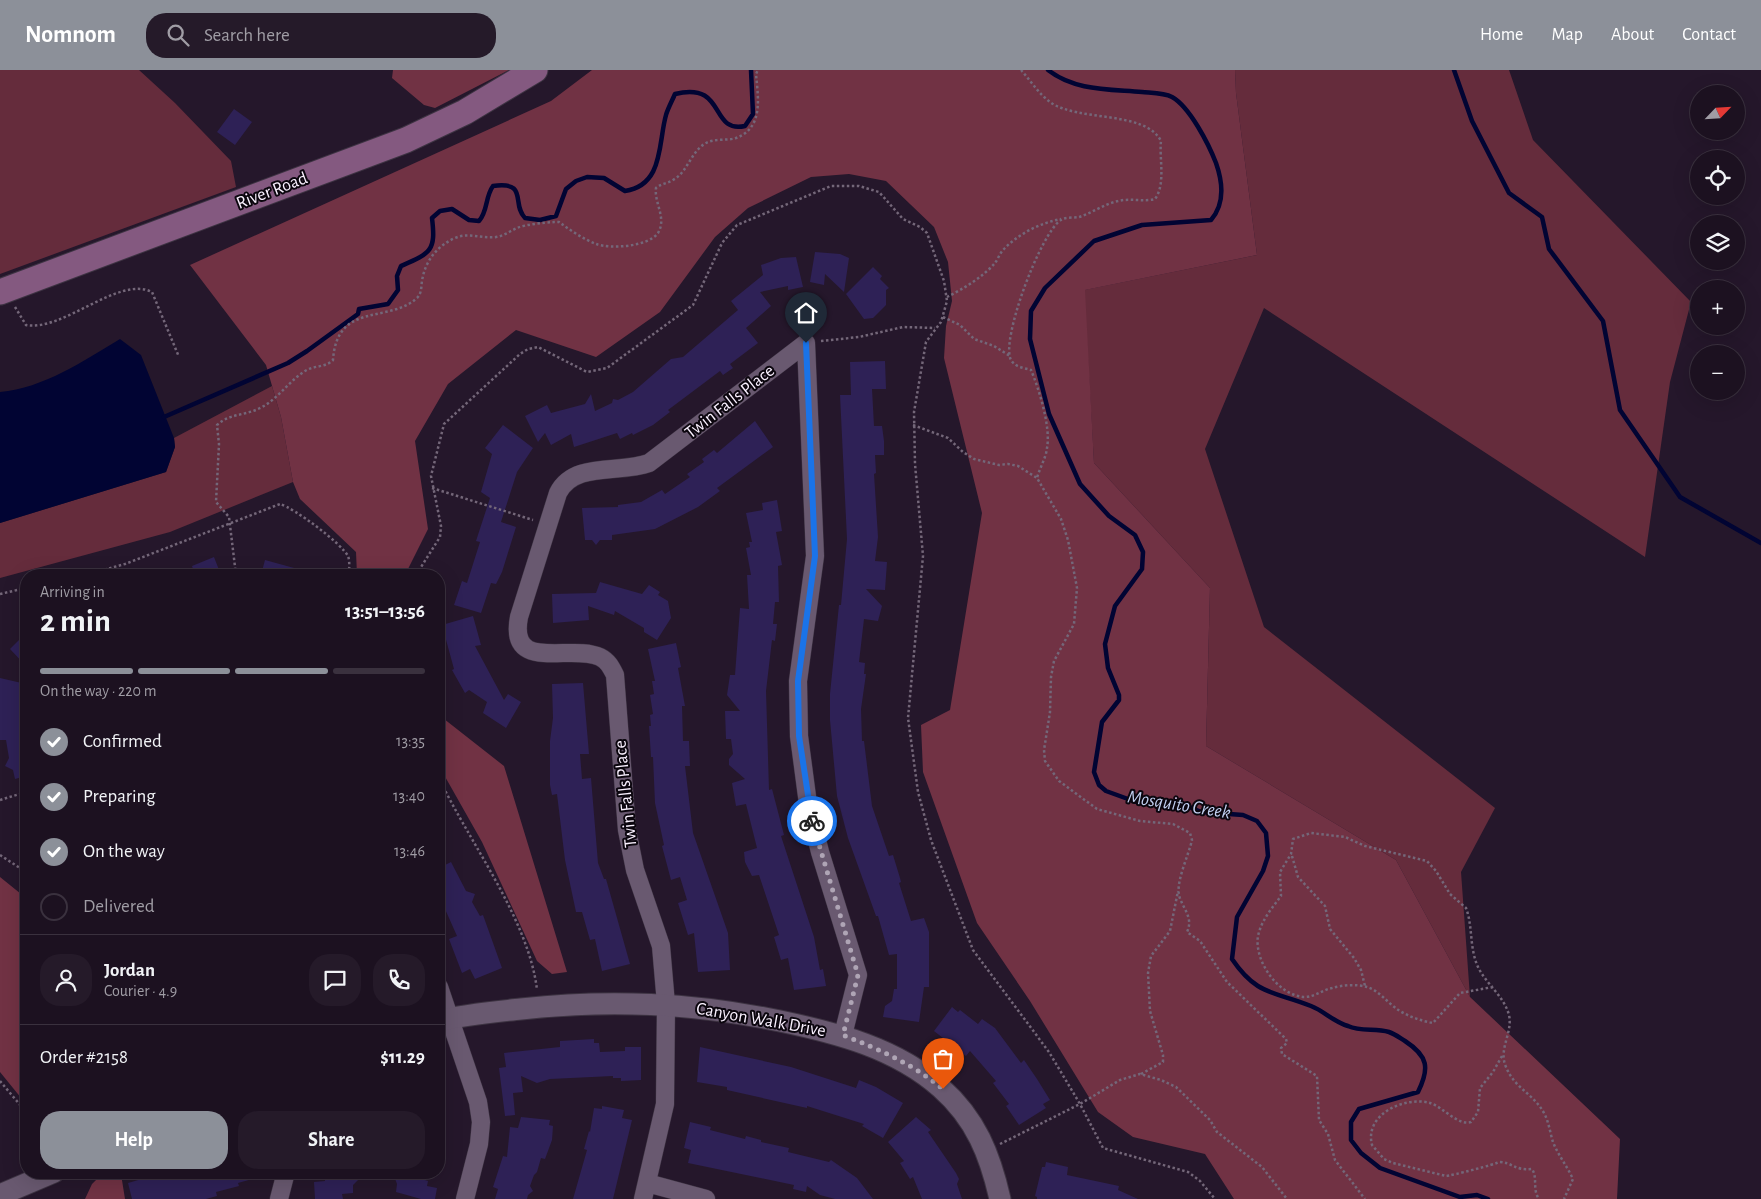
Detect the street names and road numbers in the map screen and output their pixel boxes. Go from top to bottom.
street label: River Road [234,169,310,213]
street label: Twin Falls Place [682,362,778,442]
street label: Twin Falls Place [611,739,641,849]
street label: Canyon Walk Drive [695,1000,827,1040]

